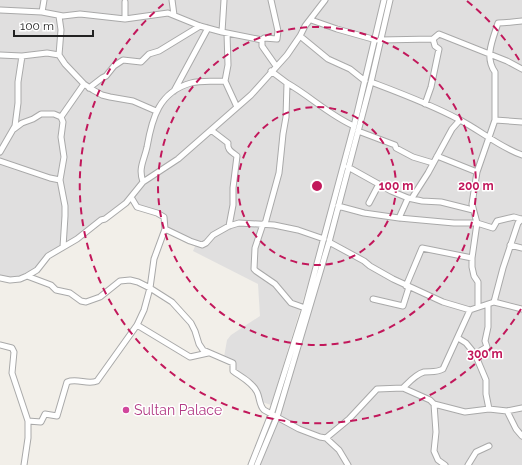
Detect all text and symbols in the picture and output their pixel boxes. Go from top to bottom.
scale bar [14,12,93,38]
text: 100 m [20,19,54,33]
centre of rings [310,179,324,193]
text: 100 m [379,179,413,193]
text: 200 m [458,179,494,193]
text: 300 m [467,347,503,361]
place label: Sultan Palace [134,402,222,418]
marker: Sultan Palace [121,405,131,415]

